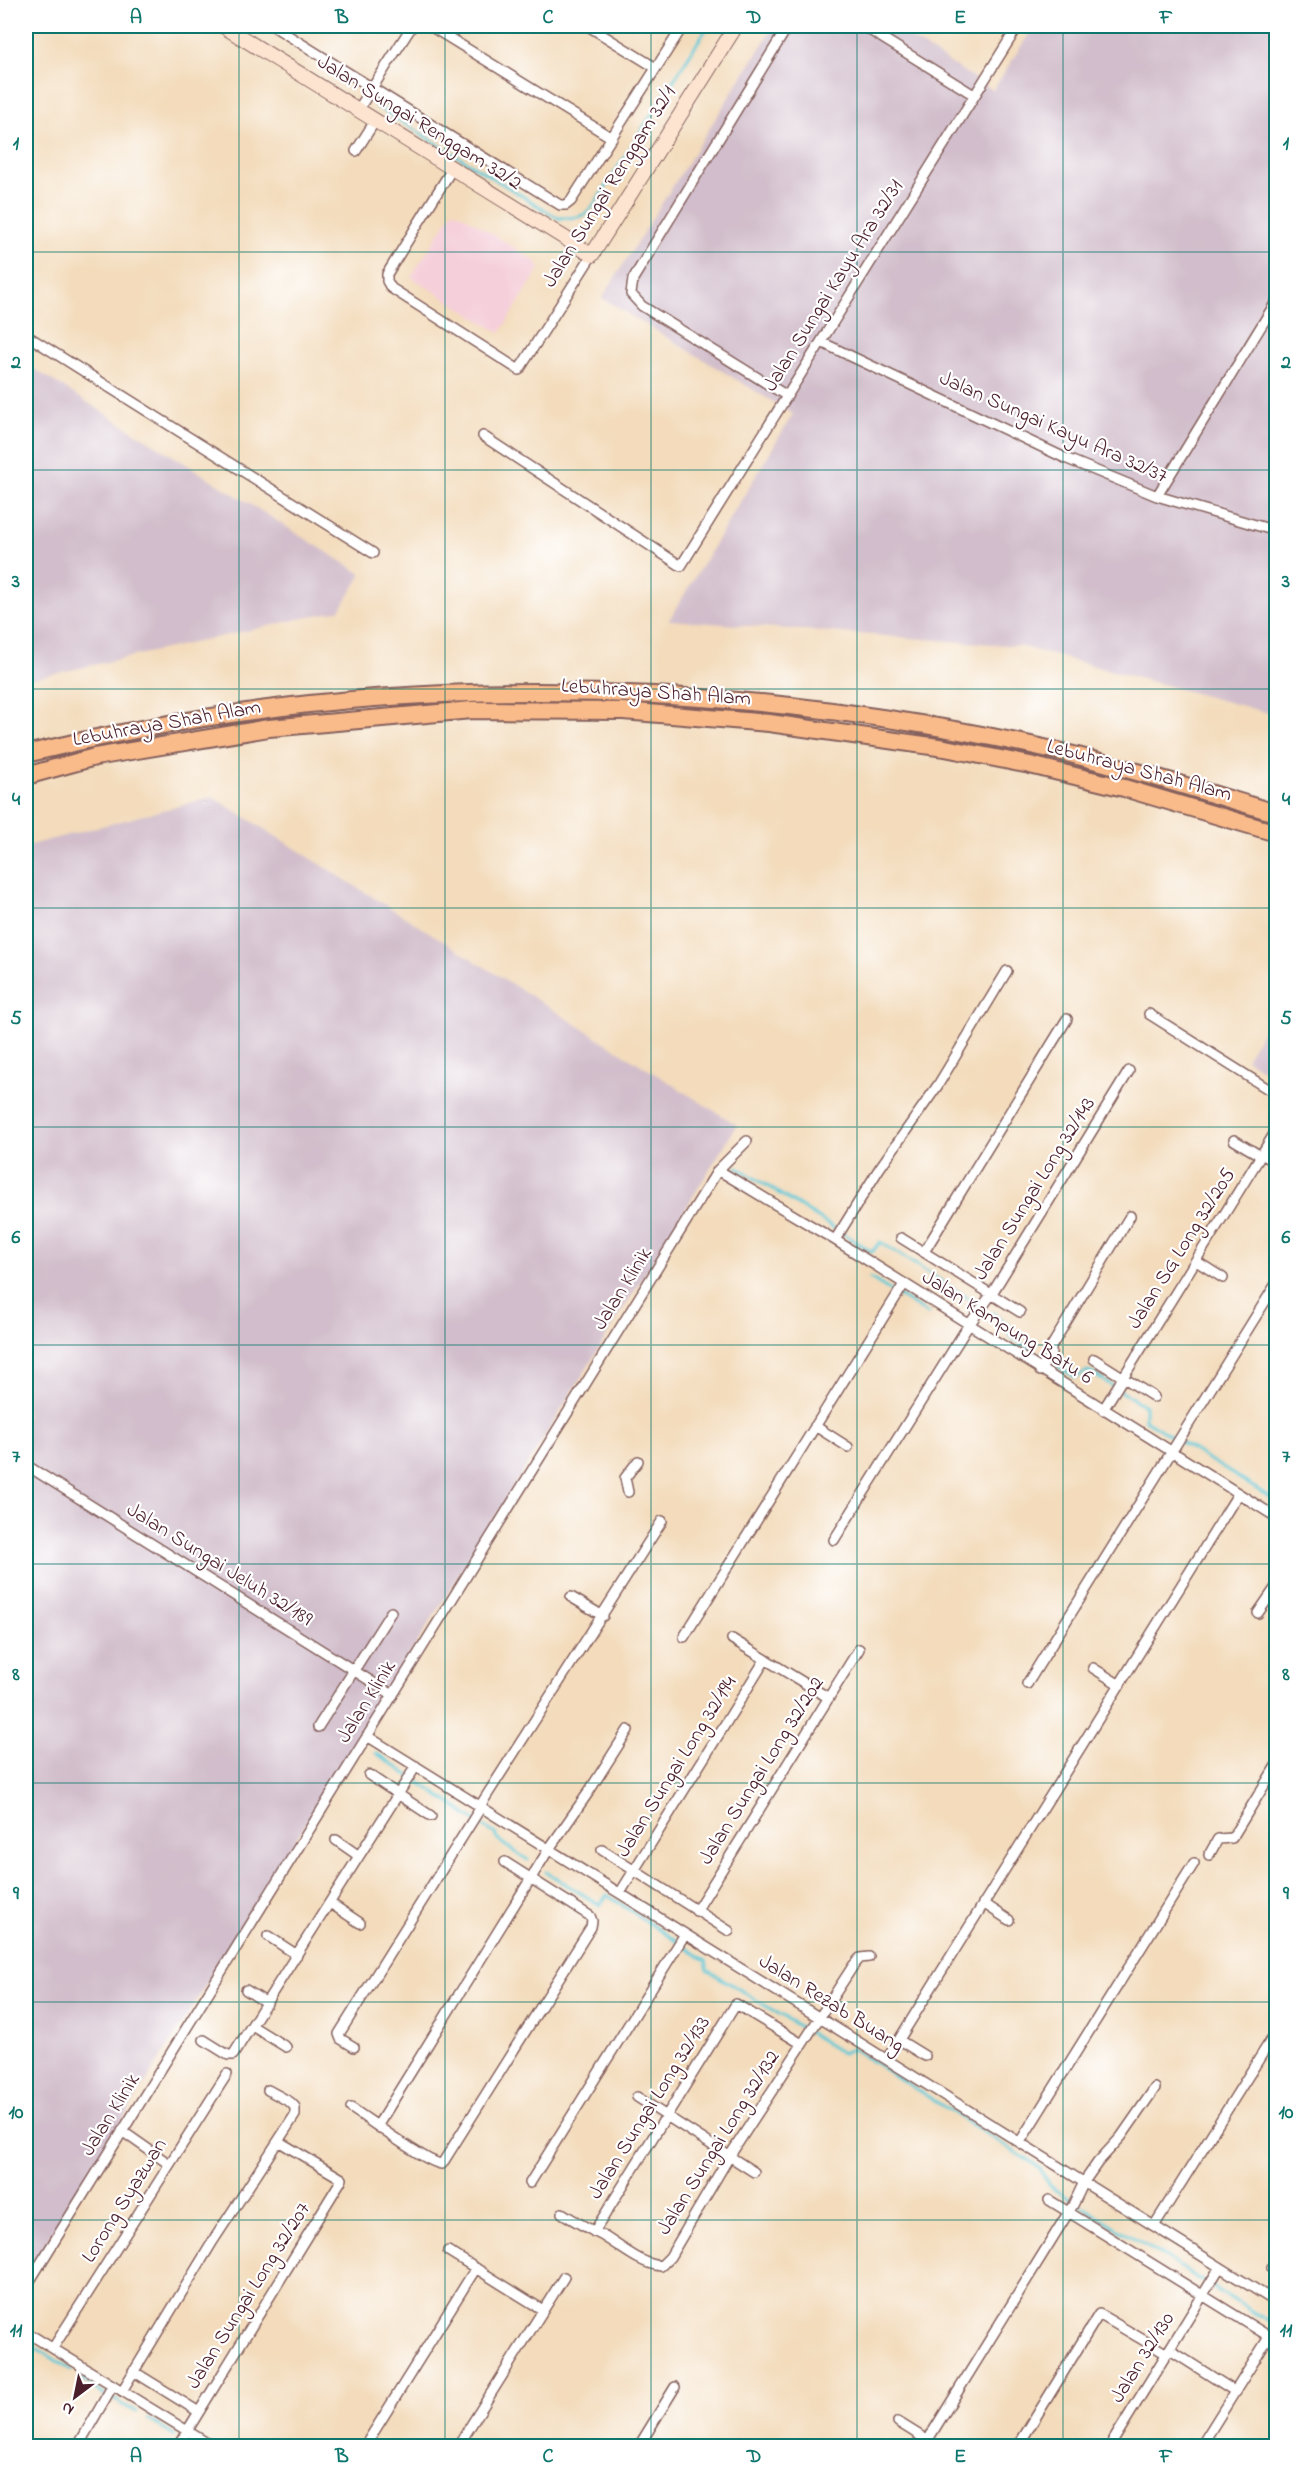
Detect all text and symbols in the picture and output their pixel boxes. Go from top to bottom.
text: A [130,4,142,33]
text: B [334,4,349,33]
text: C [543,4,554,33]
text: D [746,4,761,33]
text: E [954,4,966,33]
text: F [1159,4,1173,33]
street label: Jalan Sungai Renggam 32/2 [310,48,527,200]
street label: Jalan Sungai Renggam 32/1 [536,80,686,295]
text: 1 [13,130,20,159]
text: 1 [1283,130,1290,159]
street label: Jalan Sungai Kayu Ara 32/31 [756,174,914,399]
text: 2 [10,349,21,378]
text: 2 [1280,349,1291,378]
street label: Jalan Sungai Kayu Ara 32/37 [933,364,1172,494]
text: 3 [11,568,20,597]
text: 3 [1281,568,1290,597]
street label: Lebuhraya Shah Alam [560,671,752,717]
street label: Lebuhraya Shah Alam [71,693,264,757]
street label: Lebuhraya Shah Alam [1043,732,1235,812]
text: 4 [12,786,21,815]
text: 4 [1282,786,1291,815]
text: 5 [10,1005,22,1034]
text: 5 [1280,1005,1292,1034]
street label: Jalan Sungai Long 32/143 [966,1092,1105,1287]
street label: Jalan SG Long 32/205 [1120,1163,1245,1336]
text: 6 [12,1224,21,1253]
text: 6 [1282,1224,1291,1253]
street label: Jalan Klinik [586,1241,661,1336]
street label: Jalan Kampung Batu 6 [914,1263,1099,1395]
text: 7 [12,1443,21,1472]
text: 7 [1282,1443,1291,1472]
street label: Jalan Sungai Jeluh 32/189 [119,1495,318,1637]
street label: Jalan Klinik [330,1654,405,1749]
text: 8 [11,1661,20,1690]
text: 8 [1281,1661,1290,1690]
street label: Jalan Sungai Long 32/194 [609,1670,747,1864]
street label: Jalan Sungai Long 32/202 [692,1671,834,1872]
text: 9 [12,1880,20,1909]
text: 9 [1282,1880,1290,1909]
street label: Jalan Rezab Buang [751,1947,910,2063]
street label: Jalan Sungai Long 32/133 [581,2011,720,2207]
street label: Jalan Sungai Long 32/132 [650,2045,790,2242]
street label: Jalan Klinik [74,2067,149,2162]
text: 10 [9,2099,24,2128]
text: 10 [1279,2099,1294,2128]
street label: Lorong Syazwan [75,2133,177,2270]
street label: Jalan Sungai Long 32/207 [179,2197,321,2396]
street label: Jalan 32/130 [1103,2307,1183,2409]
text: 11 [10,2317,23,2346]
text: 11 [1280,2317,1293,2346]
north arrow [45,2367,105,2427]
text: N [57,2395,79,2421]
text: A [130,2443,142,2472]
text: B [334,2443,349,2472]
text: C [543,2443,554,2472]
text: D [746,2443,761,2472]
text: E [954,2443,966,2472]
text: F [1159,2443,1173,2472]

